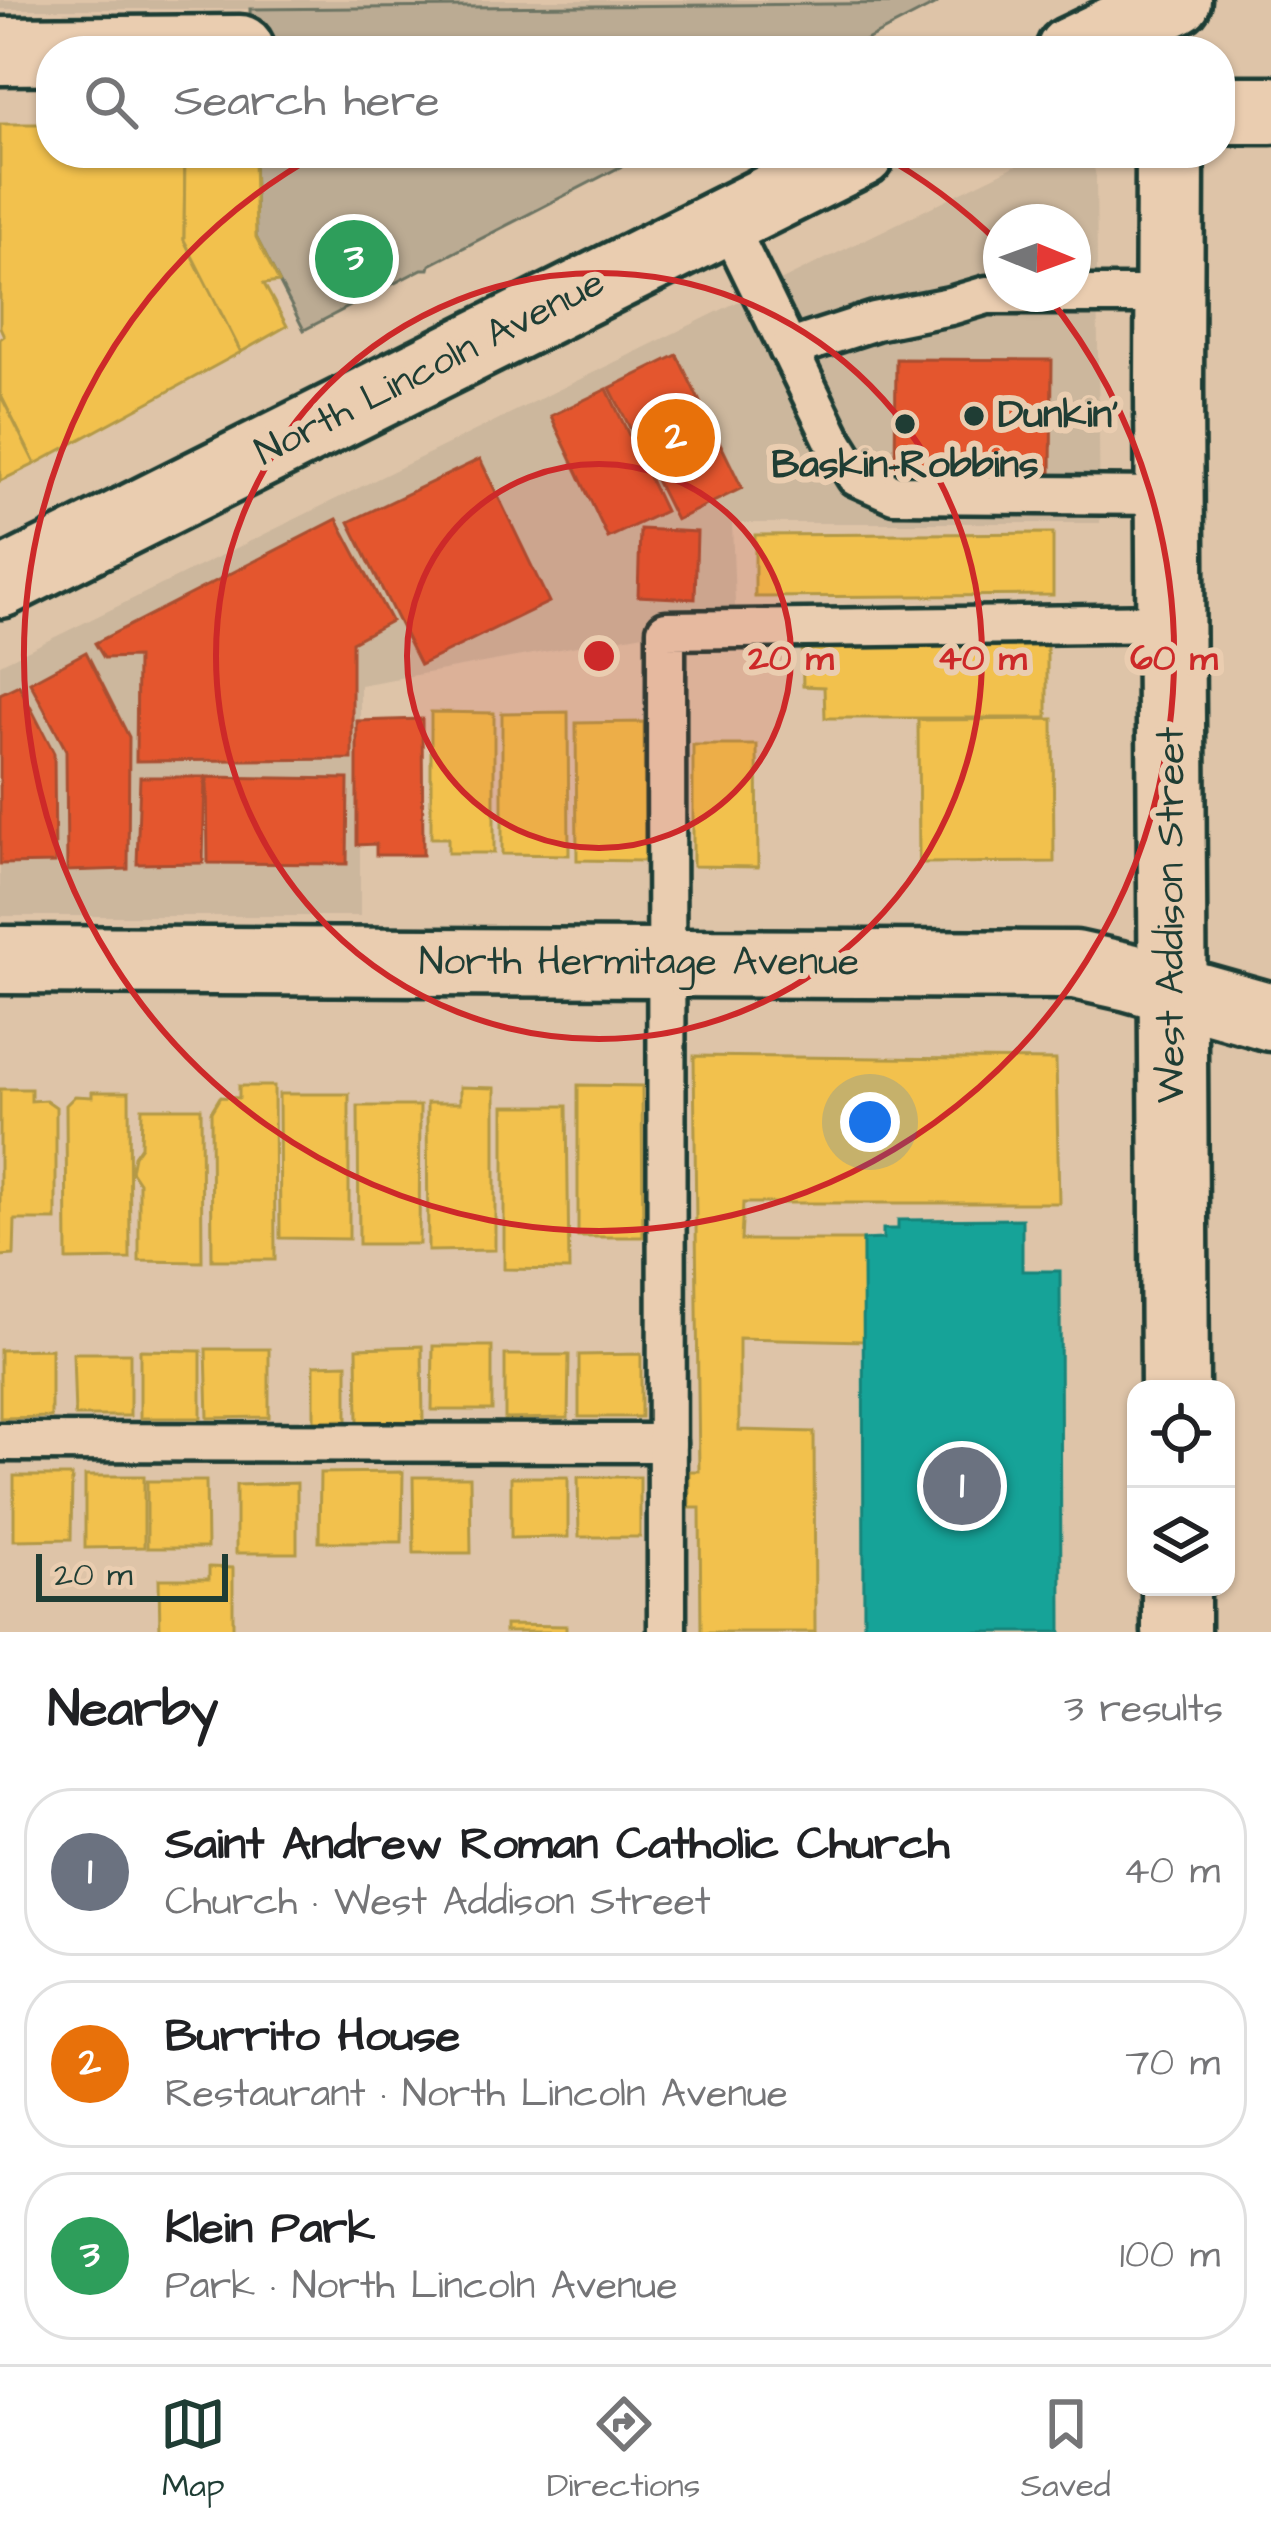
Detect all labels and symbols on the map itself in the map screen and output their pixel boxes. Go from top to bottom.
north arrow [983,204,1091,312]
pin: 3 [315,214,393,304]
street label: North Lincoln Avenue [246,256,614,480]
place label: Dunkin' [998,389,1118,443]
pin: 2 [637,393,715,483]
marker: Dunkin' [961,403,987,429]
marker: Baskin-Robbins [892,411,918,437]
place label: Baskin-Robbins [771,439,1039,493]
text: 20 m [747,633,835,684]
text: 40 m [937,633,1028,684]
text: 60 m [1130,633,1219,684]
centre of rings [578,635,620,677]
street label: West Addison Street [1145,726,1199,1103]
street label: North Hermitage Avenue [419,936,859,990]
your location [840,1092,900,1152]
pin: 1 [923,1441,1001,1531]
scale bar [36,1548,228,1601]

